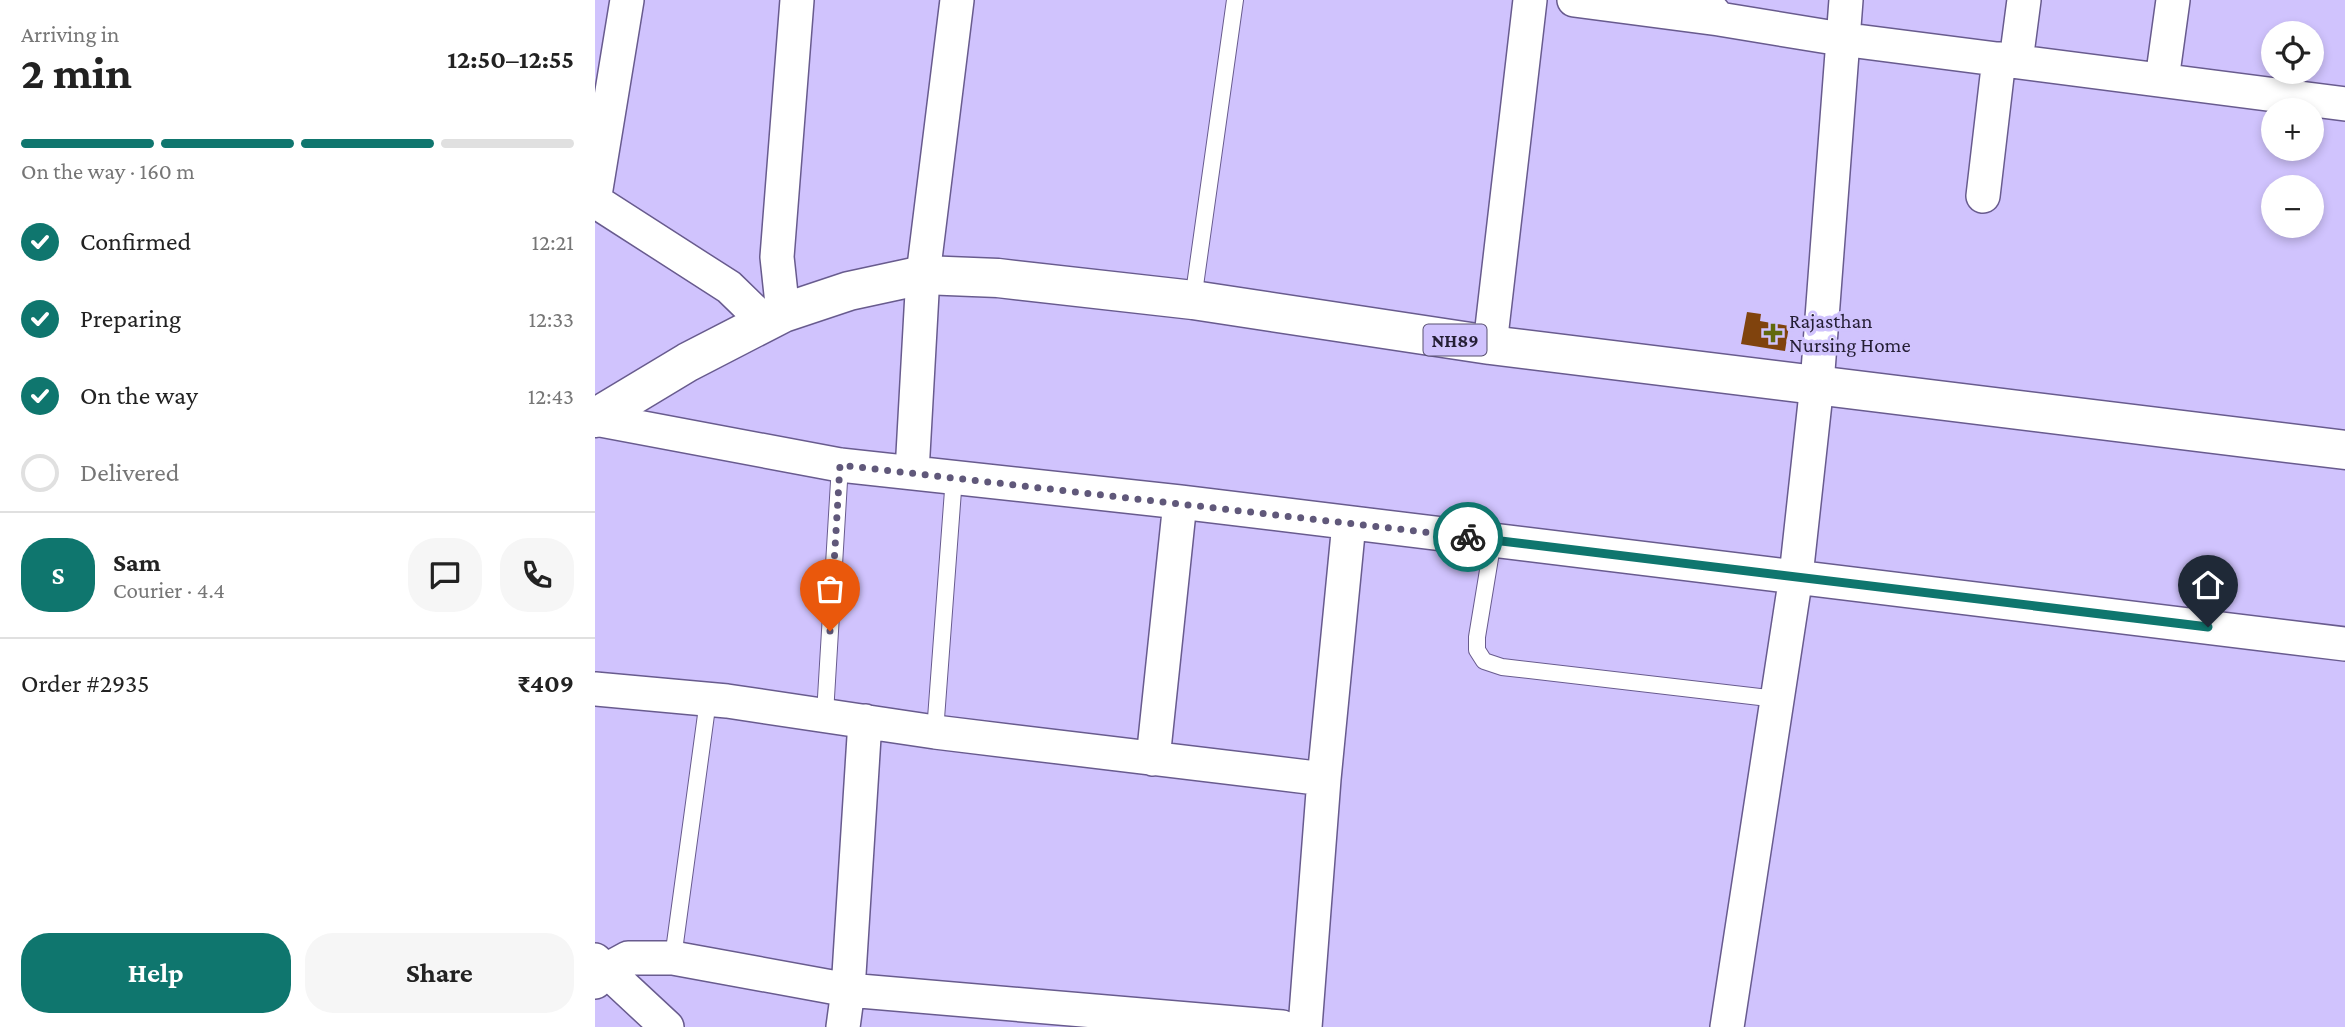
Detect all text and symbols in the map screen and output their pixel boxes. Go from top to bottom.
text: Arriving in [21,21,119,47]
map controls [2261,21,2324,238]
button: locate [2261,21,2324,84]
text: 12:50–12:55 [447,45,574,74]
text: 2 min [21,47,132,98]
button: + [2261,98,2324,161]
text: On the way · 160 m [21,158,195,184]
button: − [2261,175,2324,238]
icon: check [21,223,59,261]
text: Confirmed [80,227,191,256]
text: 12:21 [532,229,574,255]
icon: check [21,300,59,338]
text: Preparing [80,304,181,333]
text: 12:33 [528,306,574,332]
place label: Rajasthan Nursing Home [1789,309,1911,357]
marker: Rajasthan Nursing Home [1763,323,1783,343]
road number: NH89 [1423,324,1487,356]
icon: check [21,377,59,415]
text: On the way [80,381,198,410]
text: 12:43 [528,383,574,409]
text: Delivered [80,458,179,487]
courier [1433,502,1503,572]
icon: bike [1449,518,1487,556]
button: chat [408,538,482,612]
button: phone [500,538,574,612]
text: Sam [113,548,161,577]
pin [2178,555,2238,627]
pin [800,559,860,631]
text: S [52,561,65,590]
icon: home [2189,566,2227,604]
icon: bag [811,570,849,608]
text: Courier · 4.4 [113,577,225,603]
text: Order #2935 [21,669,150,698]
text: ₹409 [517,669,574,698]
button: Help [21,933,291,1013]
button: Share [305,933,574,1013]

